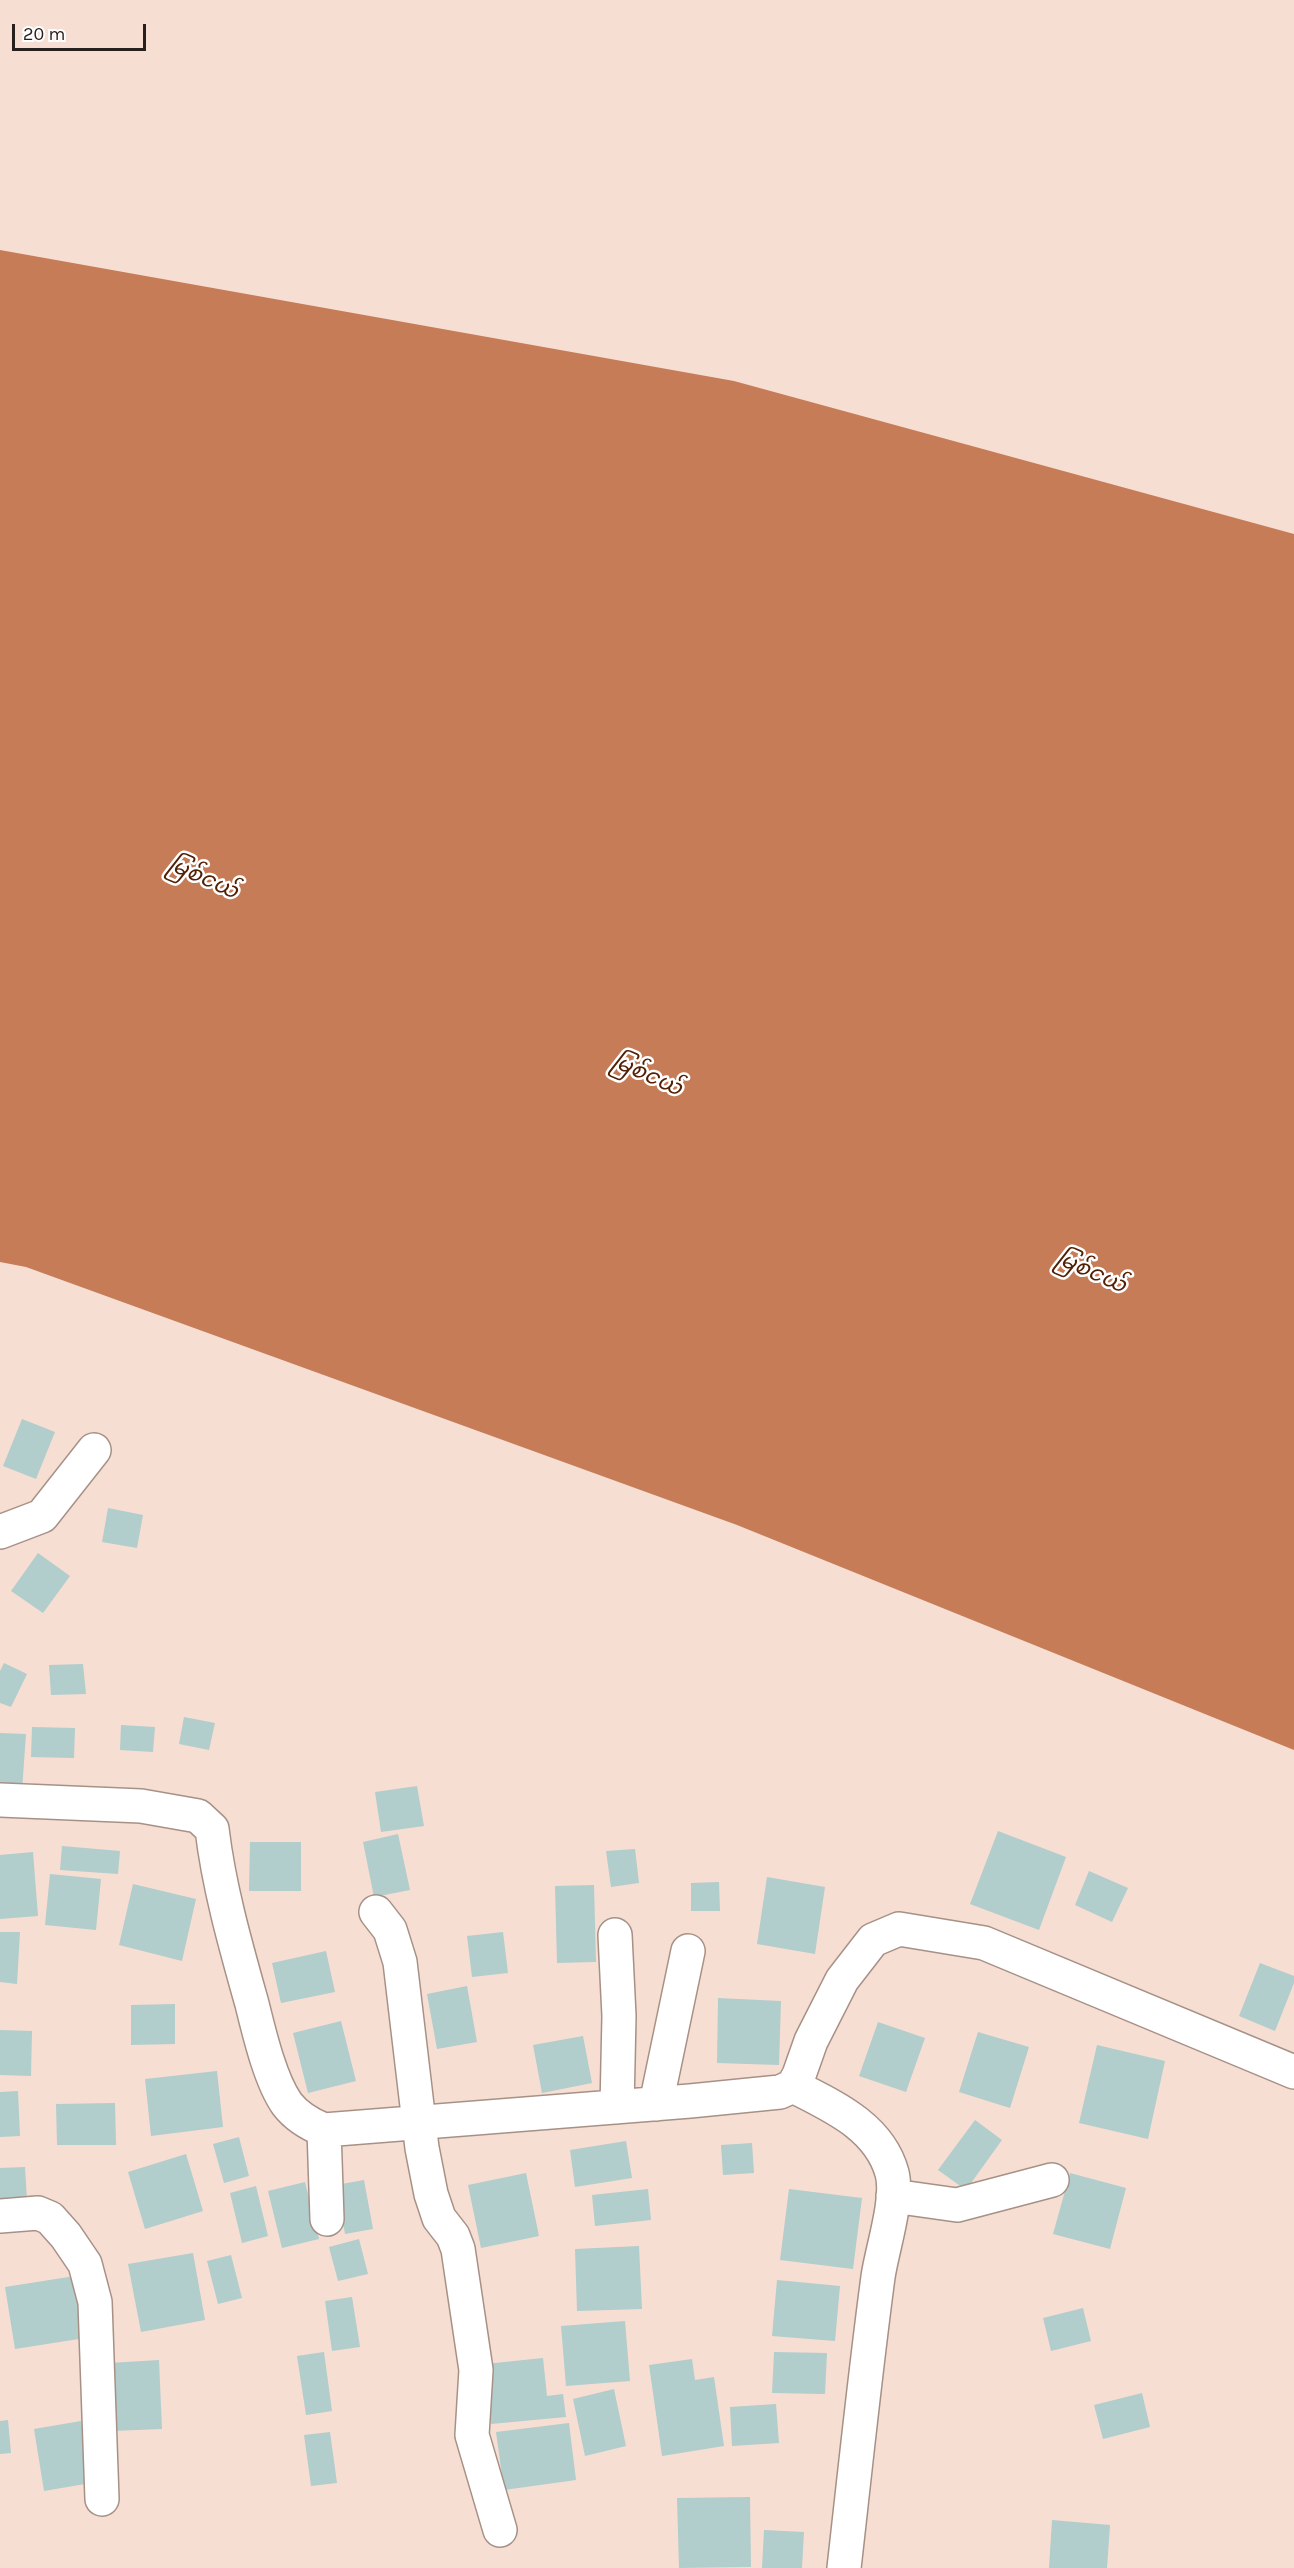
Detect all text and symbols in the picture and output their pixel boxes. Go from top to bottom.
scale bar [15,12,148,50]
text: 20 m [23,23,65,45]
water label: မြစ်ငယ် [164,851,242,905]
water label: မြစ်ငယ် [608,1048,686,1102]
water label: မြစ်ငယ် [1052,1245,1130,1299]

